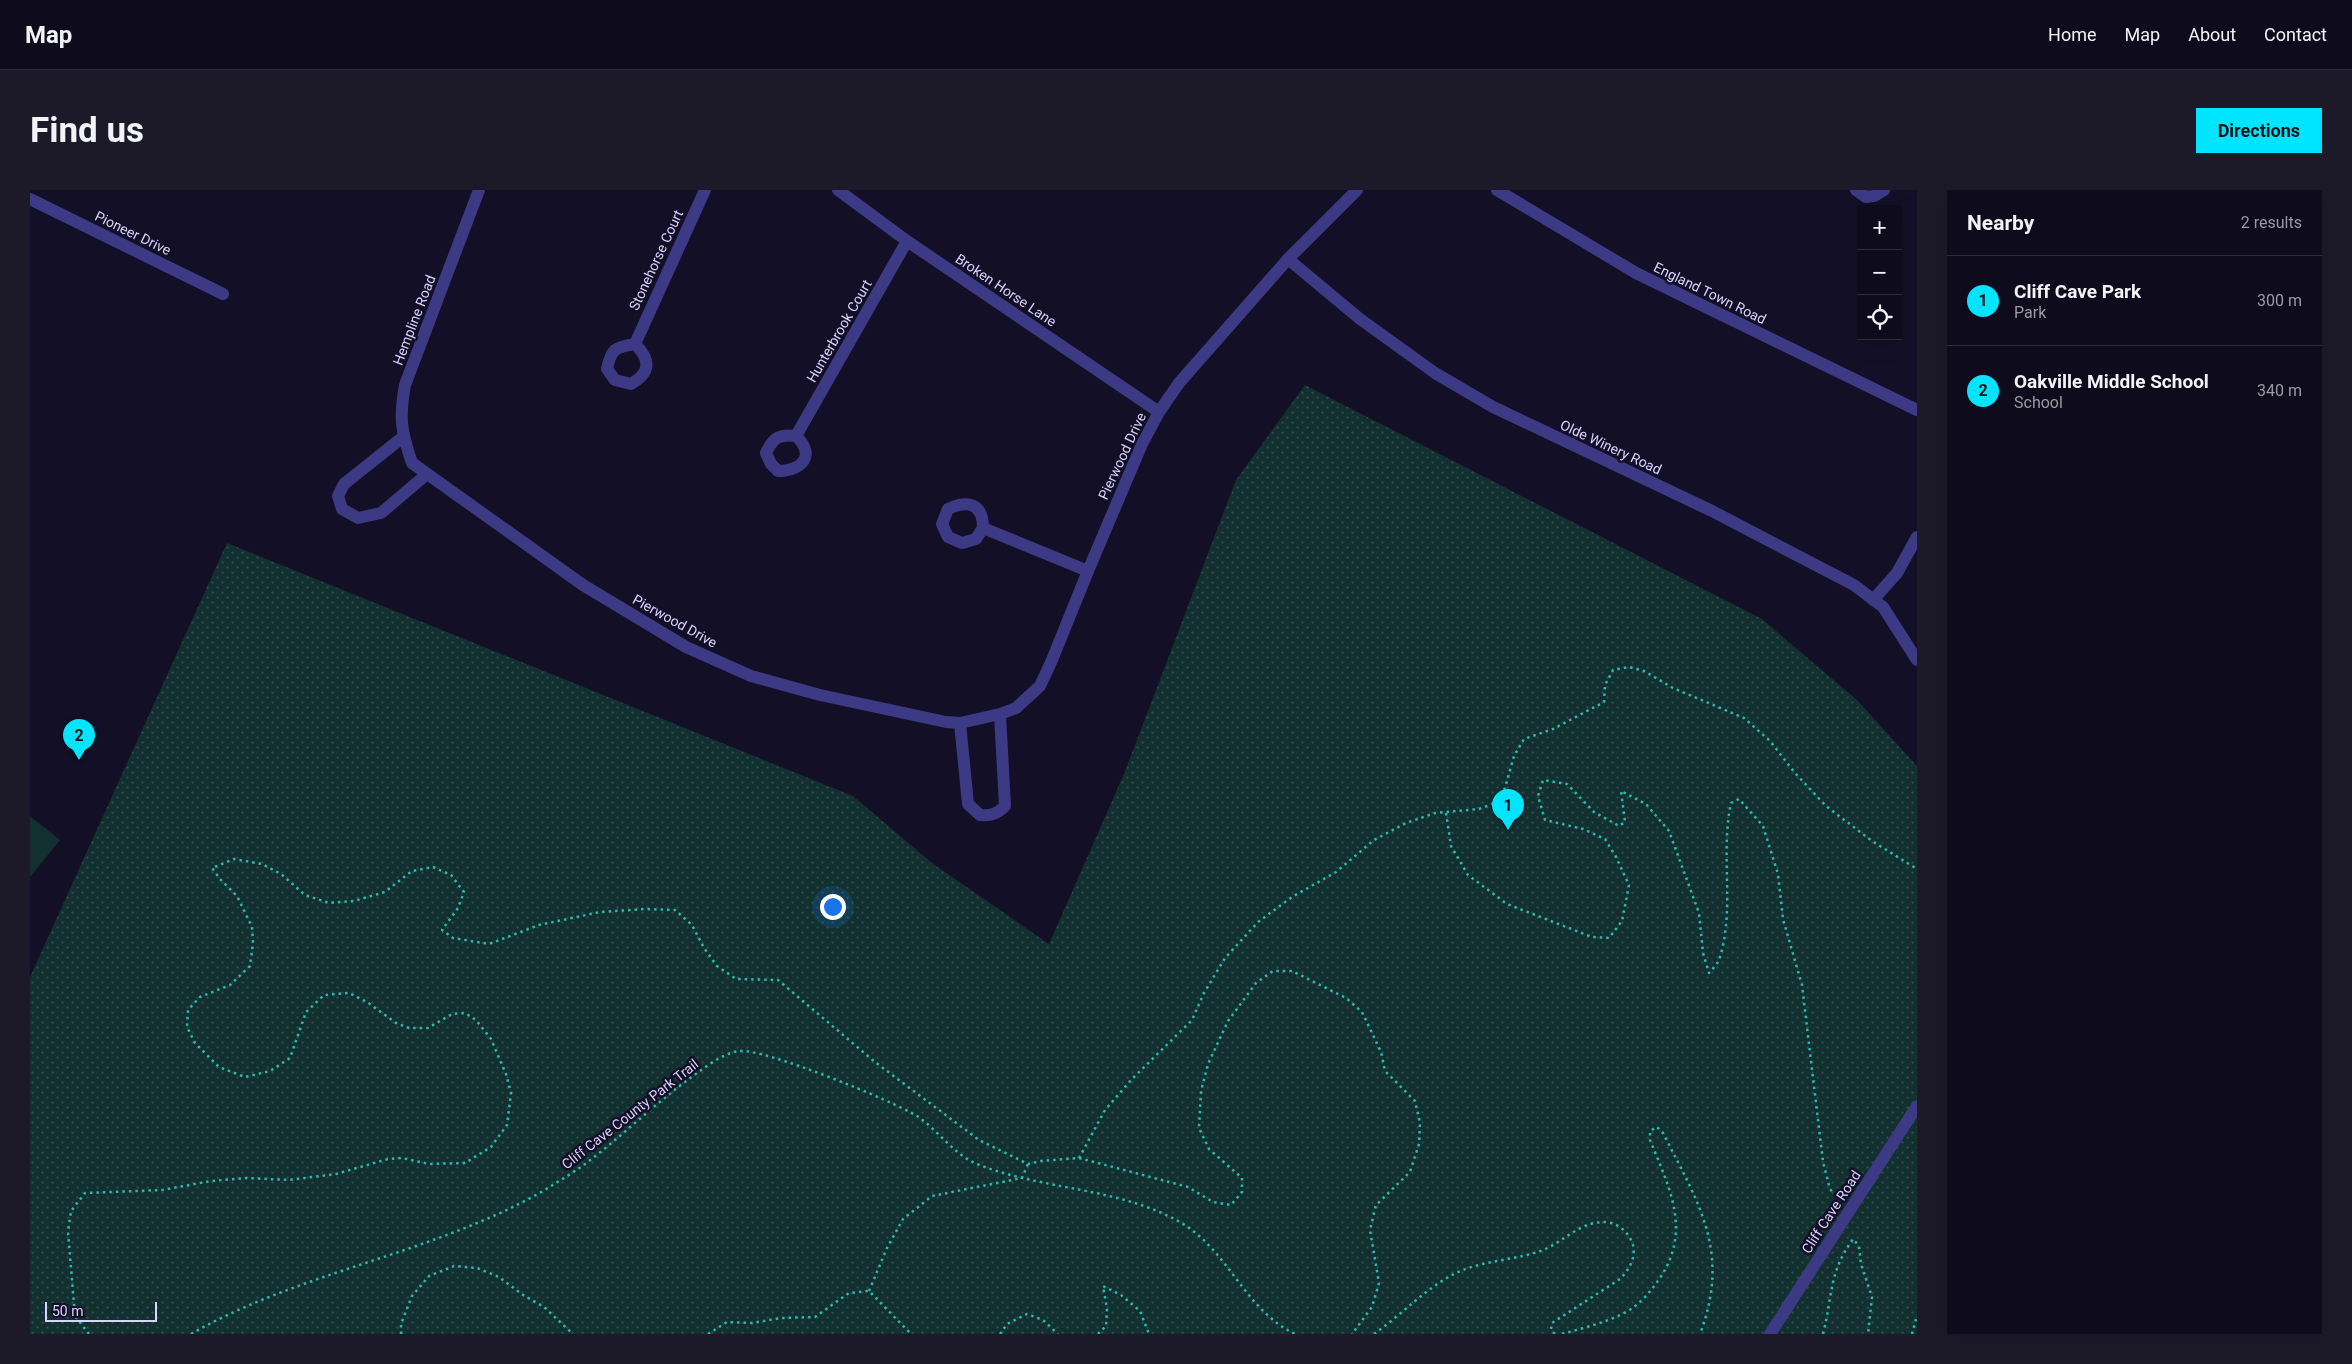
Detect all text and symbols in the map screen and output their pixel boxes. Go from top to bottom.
text: Map [25,21,72,49]
text: Home [2048,24,2097,45]
text: Map [2125,24,2160,45]
text: About [2188,24,2236,45]
text: Contact [2264,24,2327,45]
button: Directions [2196,108,2322,153]
text: Find us [30,110,144,151]
map controls [1857,205,1902,340]
button: + [1857,205,1902,250]
street label: Stonehorse Court [626,207,686,313]
street label: Pioneer Drive [92,208,174,258]
text: Nearby [1967,211,2034,235]
text: 2 results [2241,213,2302,232]
street label: Broken Horse Lane [953,250,1059,330]
button: − [1857,250,1902,295]
street label: England Town Road [1651,259,1769,327]
street label: Hempline Road [389,273,439,367]
street label: Hunterbrook Court [803,277,875,385]
text: Cliff Cave Park [2014,280,2141,303]
text: 1 [1978,291,1988,310]
text: 300 m [2257,291,2302,310]
button: locate [1857,295,1902,340]
text: Park [2014,303,2046,322]
text: Oakville Middle School [2014,370,2209,393]
text: 2 [1978,381,1988,400]
text: 340 m [2257,381,2302,400]
text: School [2014,393,2063,412]
street label: Pierwood Drive [1095,410,1149,502]
street label: Olde Winery Road [1558,417,1664,477]
street label: Pierwood Drive [630,591,720,651]
pin: 2 [63,719,95,760]
pin: 1 [1492,789,1524,830]
your location [820,894,846,920]
street label: Cliff Cave County Park Trail [559,1056,701,1172]
street label: Cliff Cave Road [1798,1168,1864,1256]
scale bar [45,1299,158,1322]
text: 50 m [52,1303,84,1319]

